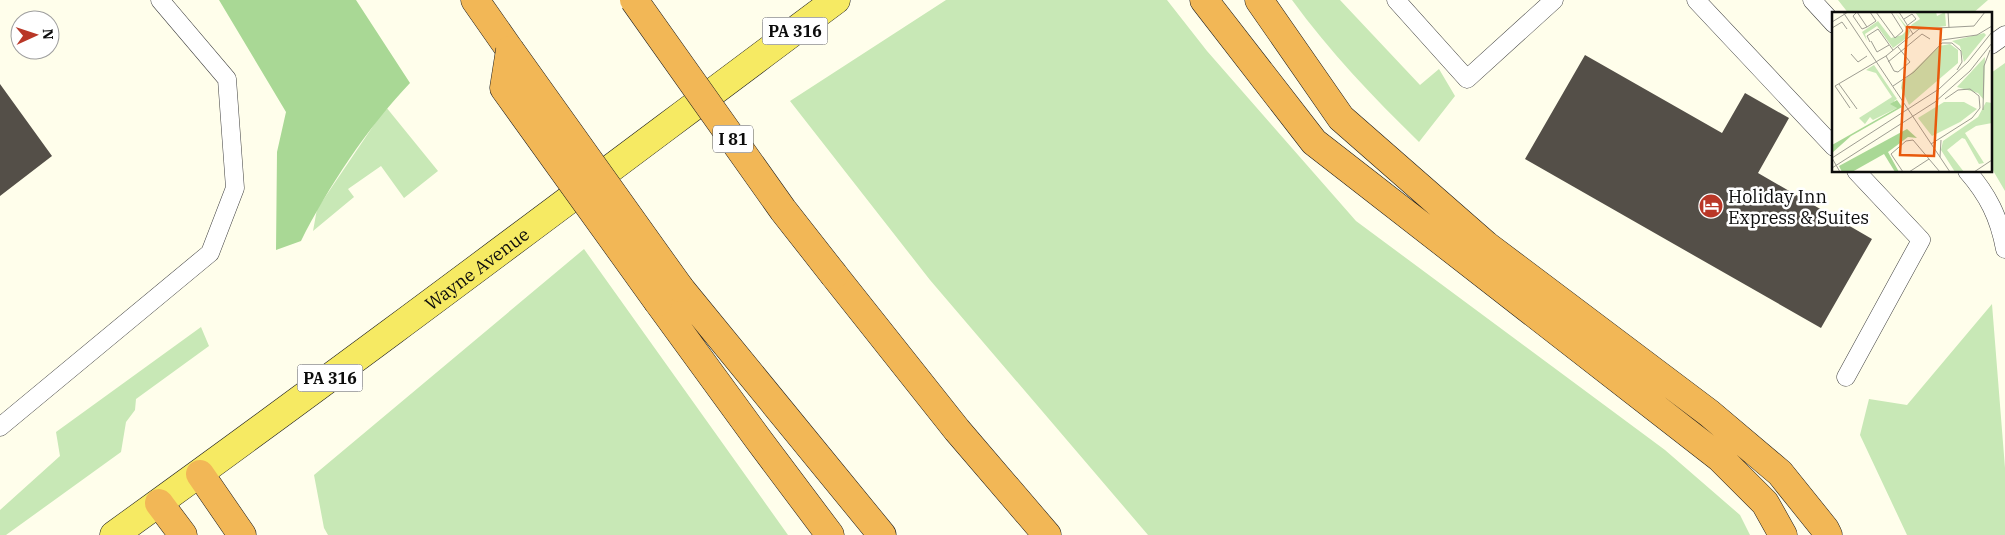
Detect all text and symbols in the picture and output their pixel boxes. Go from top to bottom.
north arrow [10,10,60,60]
inset map [1832,12,1992,172]
road number: PA 316 [762,18,828,44]
text: N [39,28,57,40]
road number: I 81 [713,126,753,152]
place label: Holiday Inn Express & Suites [1728,185,1869,229]
hotel icon: Holiday Inn Express & Suites [1698,193,1724,219]
street label: Wayne Avenue [420,222,533,315]
road number: PA 316 [298,364,362,392]

